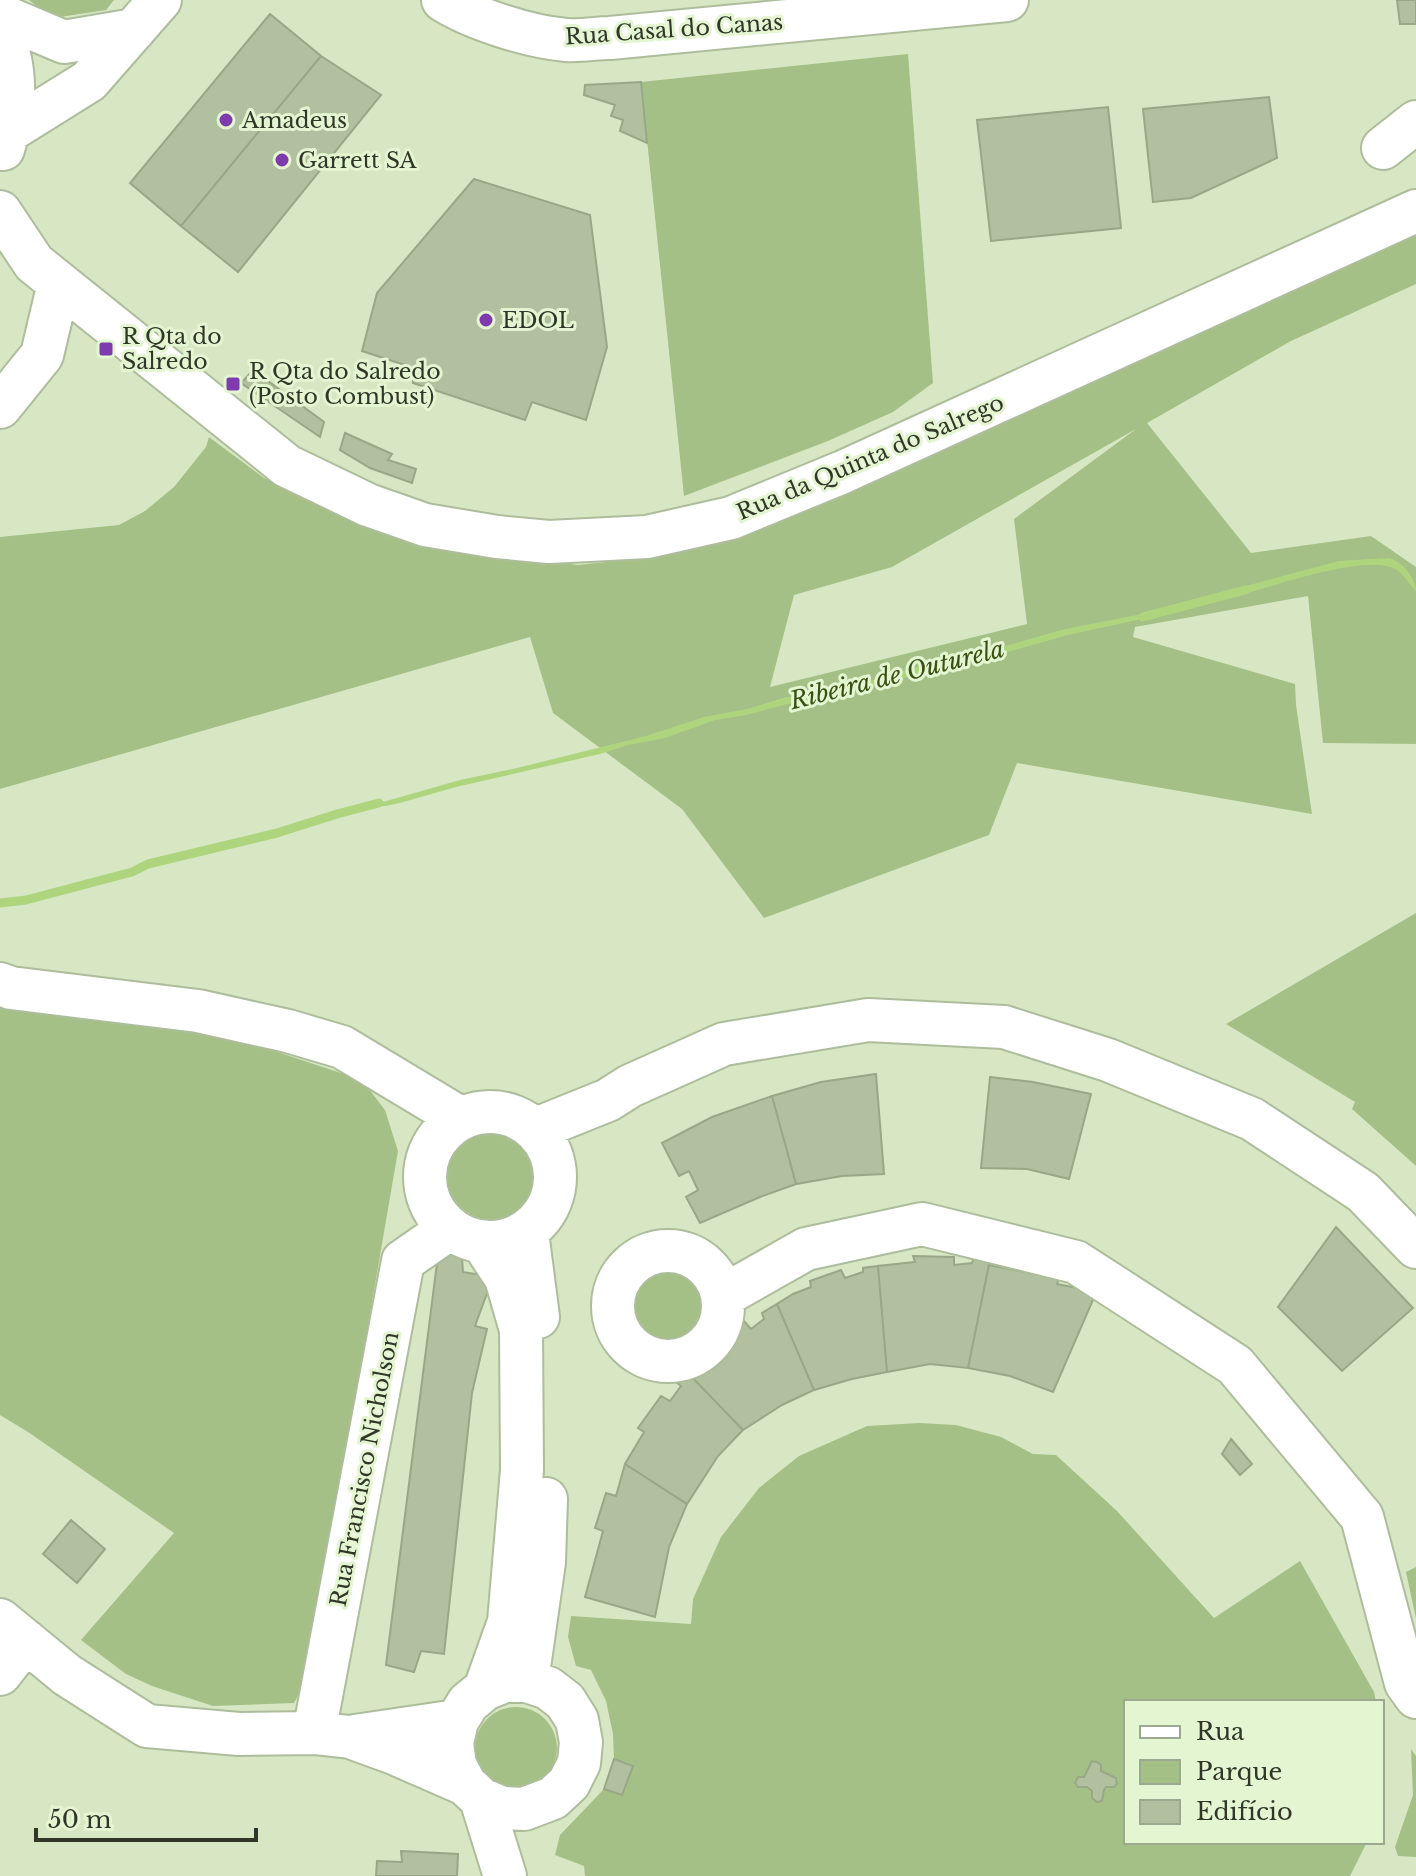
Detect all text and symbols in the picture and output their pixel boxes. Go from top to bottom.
street label: Rua Casal do Canas [564,8,784,51]
place label: Amadeus [241,107,347,134]
marker: Amadeus [217,111,235,129]
place label: Garrett SA [298,147,417,174]
marker: Garrett SA [273,151,291,169]
place label: EDOL [502,307,574,334]
marker: EDOL [477,311,495,329]
place label: R Qta do Salredo [122,323,222,375]
marker: R Qta do Salredo [97,340,115,358]
place label: R Qta do Salredo (Posto Combust) [249,358,441,410]
marker: R Qta do Salredo (Posto Combust) [224,375,242,393]
street label: Rua da Quinta do Salrego [733,389,1008,526]
water label: Ribeira de Outurela [786,634,1007,715]
street label: Rua Francisco Nicholson [325,1329,404,1609]
legend [1124,1700,1384,1844]
text: Rua [1196,1717,1245,1746]
text: Parque [1196,1757,1282,1786]
scale bar [36,1792,256,1842]
text: Edifício [1196,1797,1293,1826]
text: 50 m [48,1805,112,1834]

